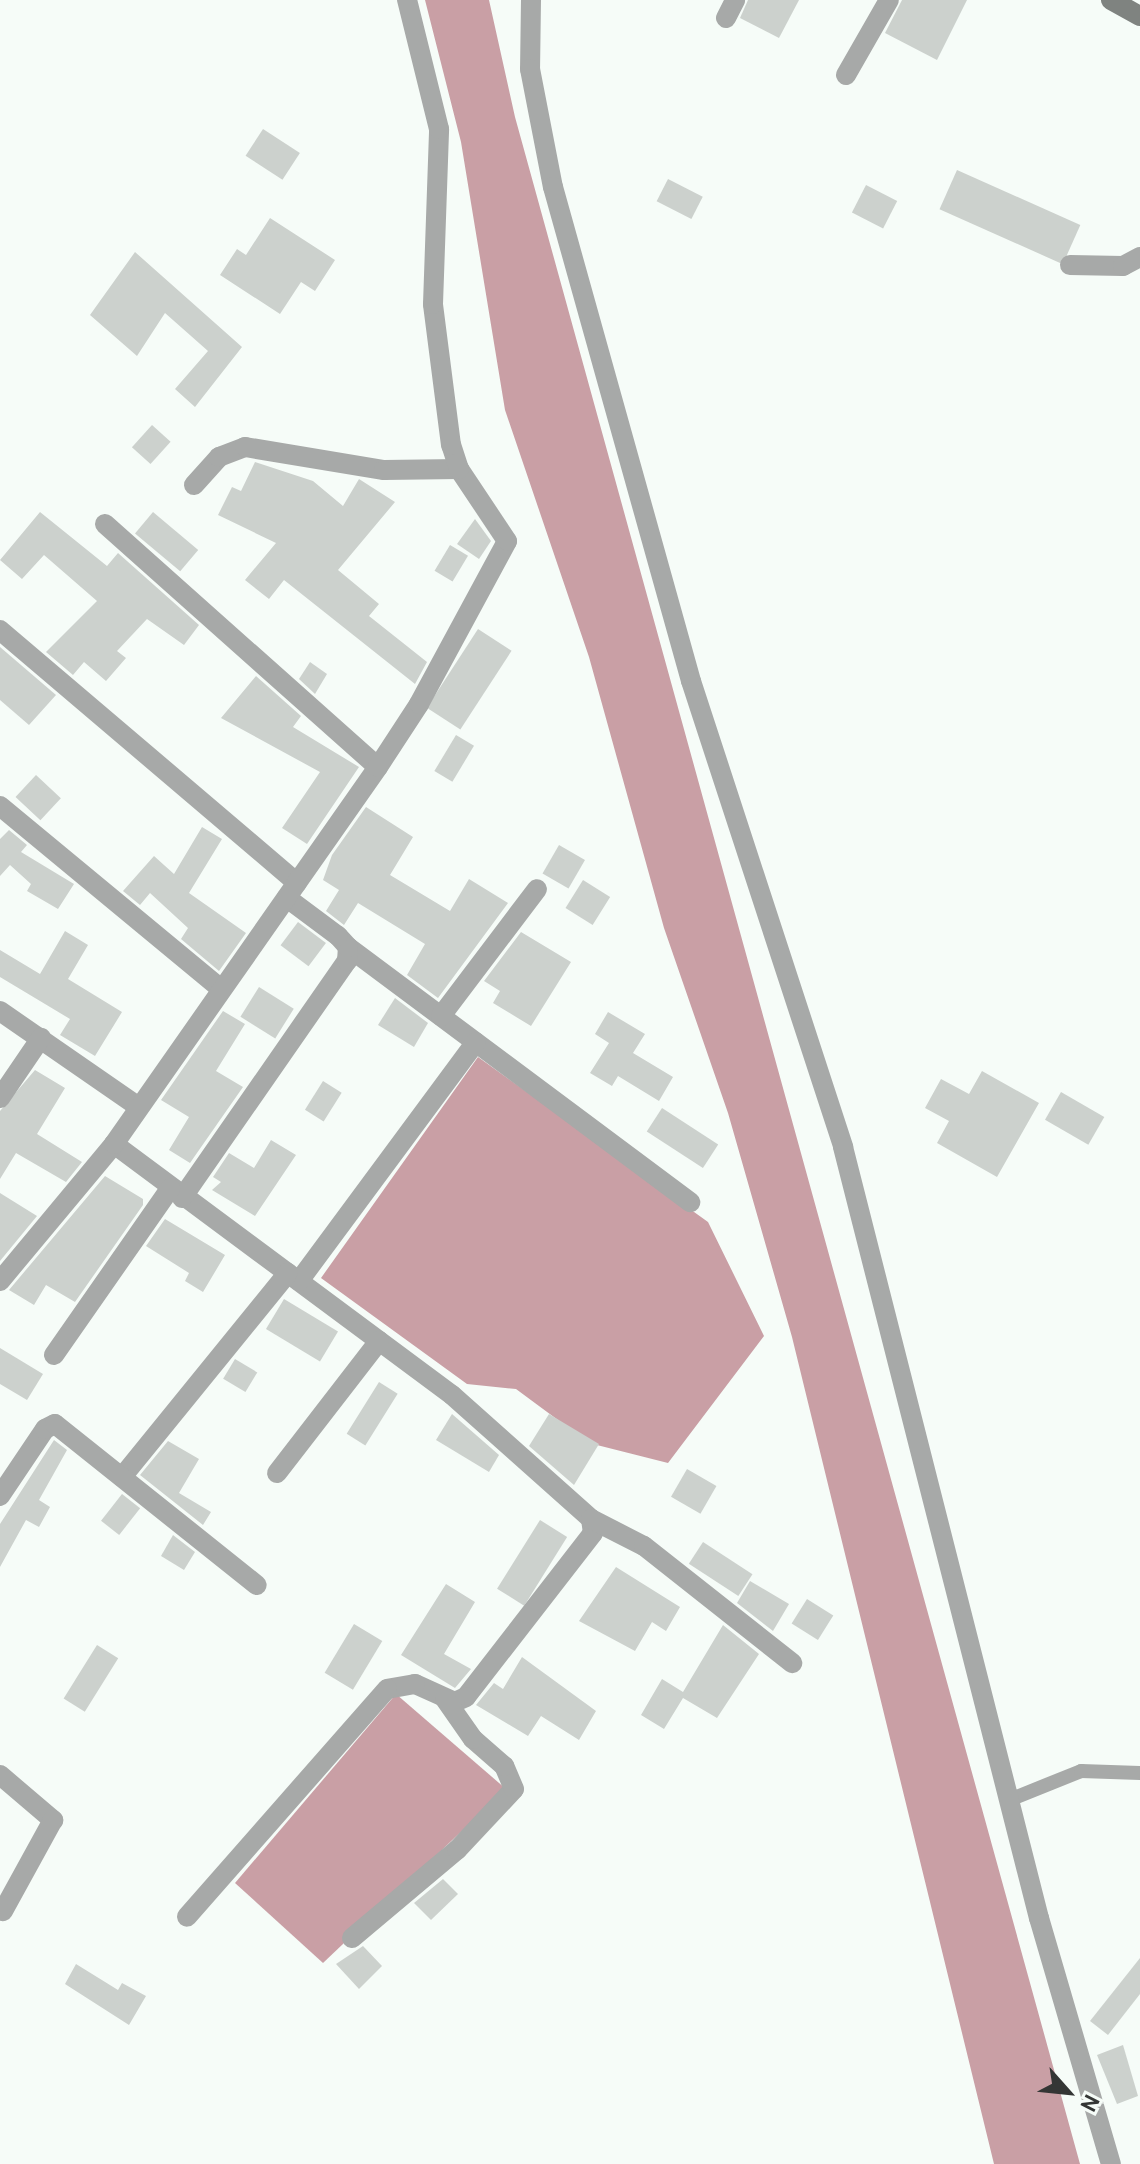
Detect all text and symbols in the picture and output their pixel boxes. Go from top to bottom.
north arrow [1028,2052,1108,2132]
text: N [1074,2090,1105,2116]

